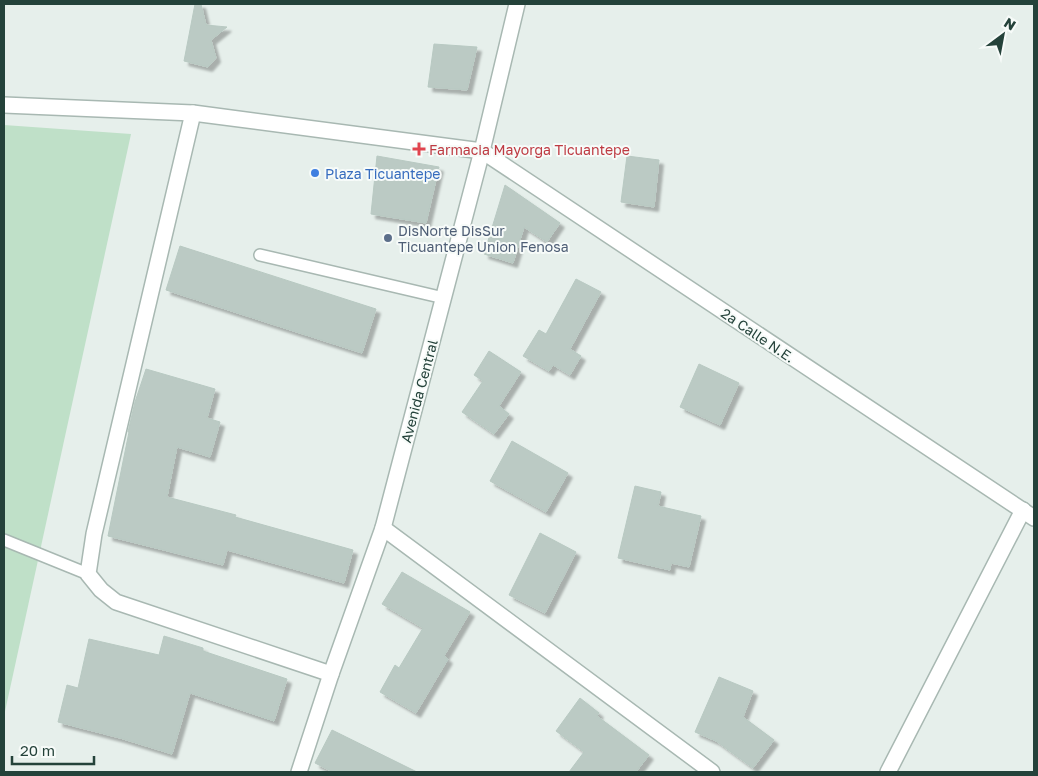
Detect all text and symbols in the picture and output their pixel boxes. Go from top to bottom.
north arrow [978,10,1028,60]
text: N [1001,14,1019,34]
place label: Farmacia Mayorga Ticuantepe [429,141,630,158]
marker: Farmacia Mayorga Ticuantepe [413,143,425,155]
place label: Plaza Ticuantepe [325,165,440,182]
marker: Plaza Ticuantepe [309,167,321,179]
place label: DisNorte DisSur Ticuantepe Union Fenosa [398,222,569,255]
marker: DisNorte DisSur Ticuantepe Union Fenosa [382,232,394,244]
street label: 2a Calle N.E. [718,304,798,366]
street label: Avenida Central [397,338,441,444]
scale bar [12,734,95,766]
text: 20 m [20,741,55,759]

